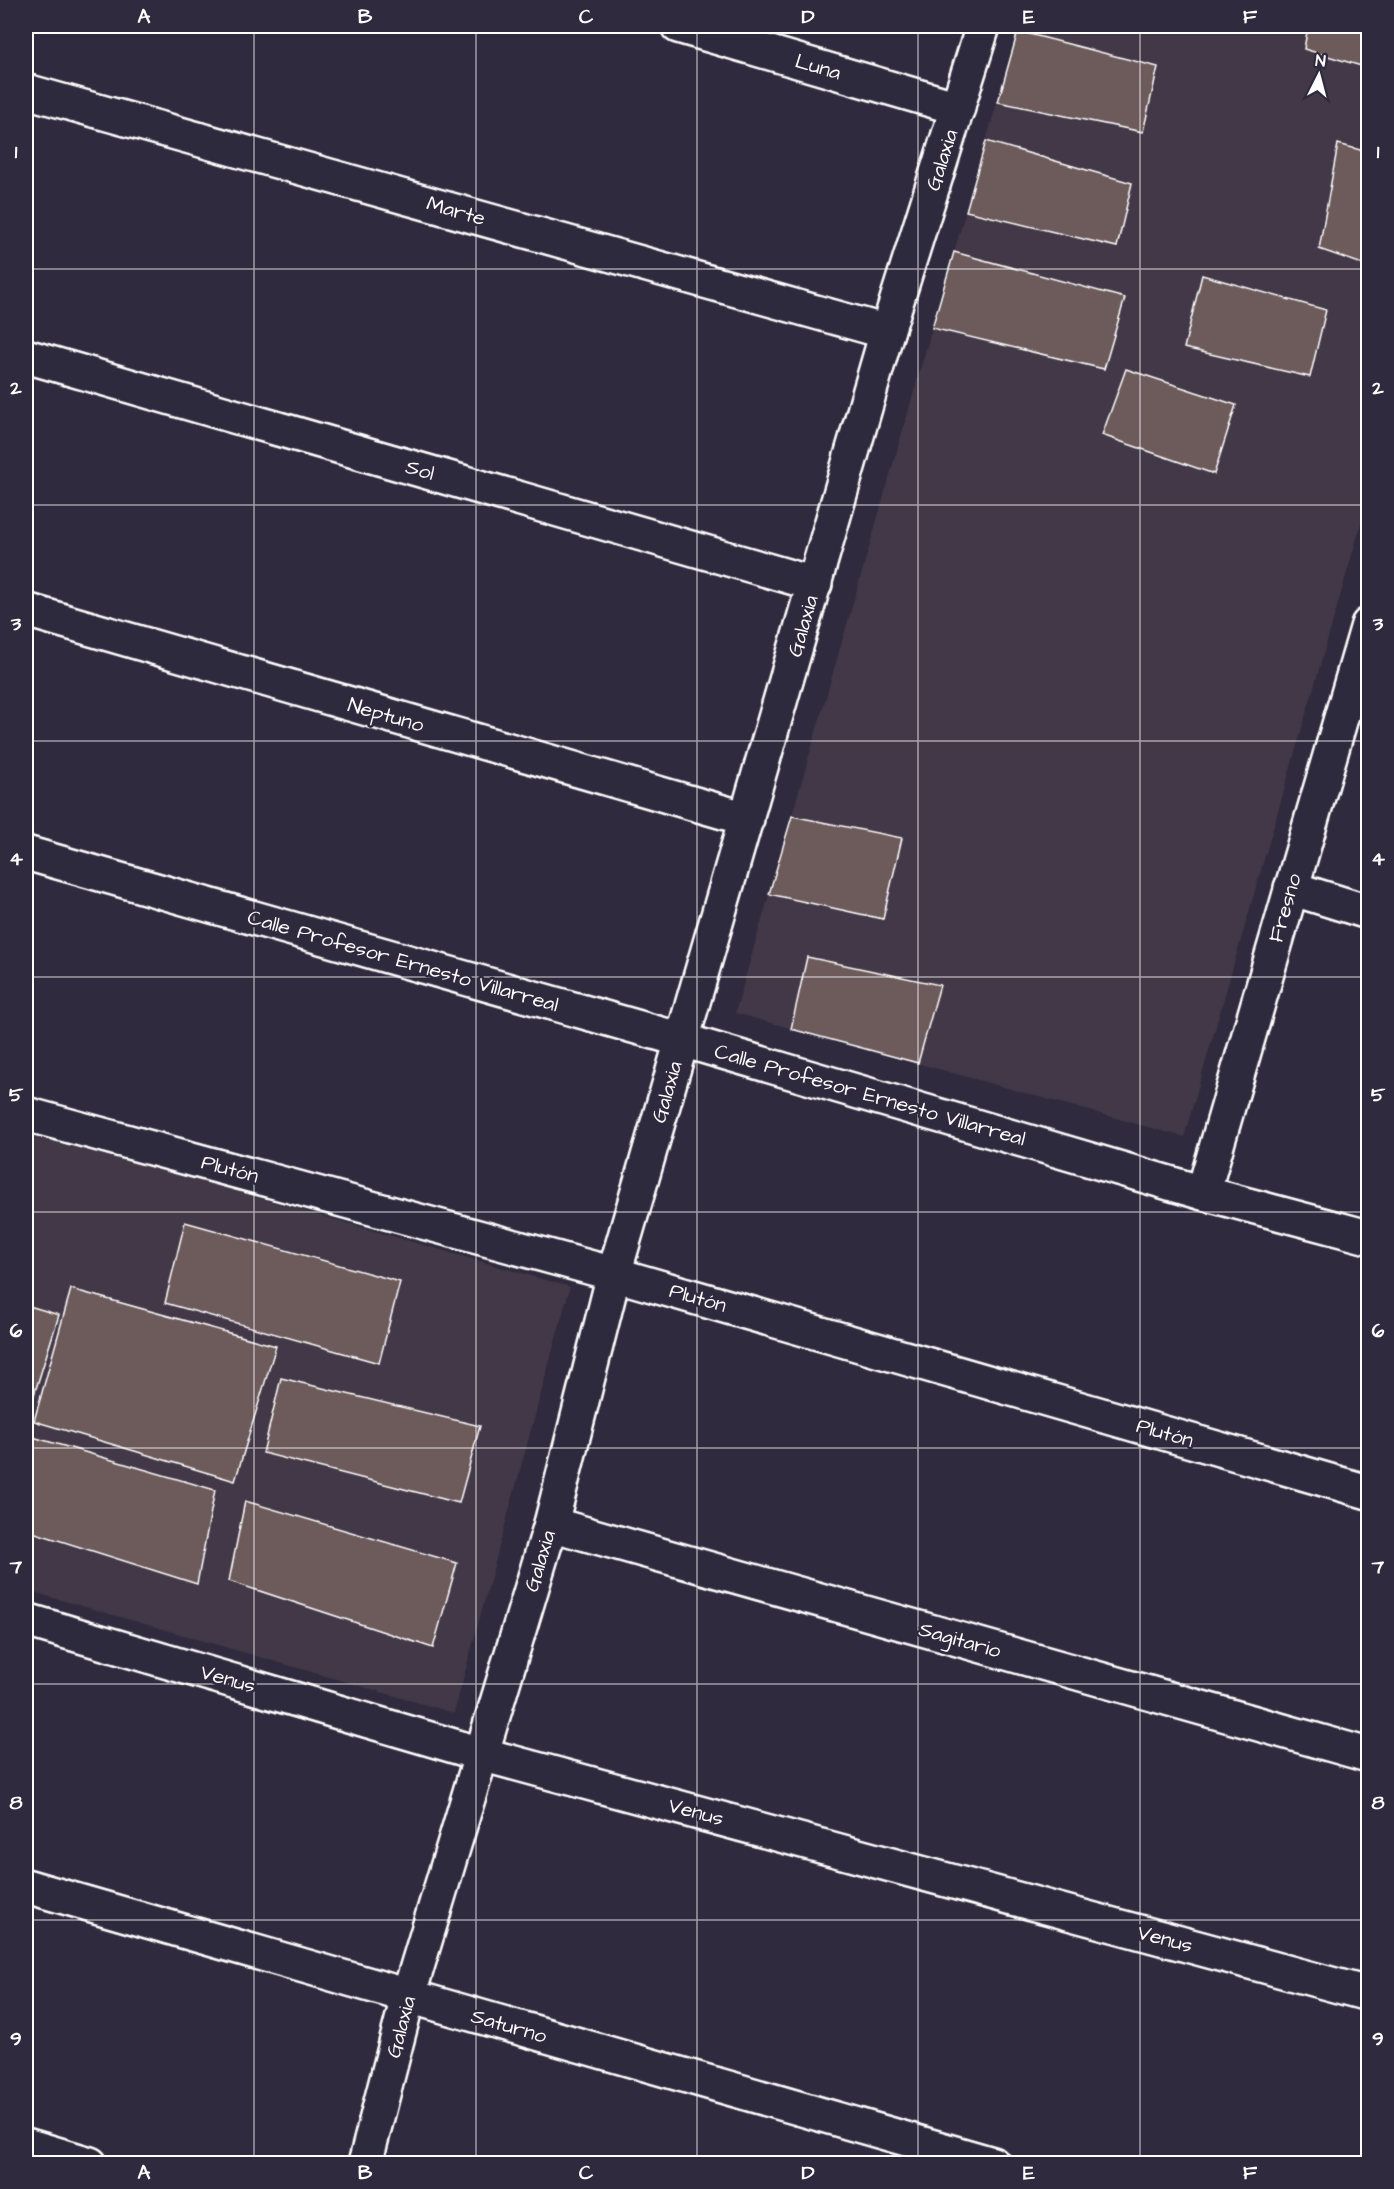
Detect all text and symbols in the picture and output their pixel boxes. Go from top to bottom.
text: A [138,3,151,31]
text: B [358,3,373,31]
text: C [579,3,594,31]
text: D [802,3,815,31]
text: E [1023,3,1035,31]
text: F [1243,3,1258,31]
north arrow [1289,45,1349,105]
street label: Luna [792,47,845,87]
text: N [1314,50,1327,73]
street label: Galaxia [918,125,966,194]
text: 1 [15,138,18,166]
text: 1 [1377,138,1380,166]
street label: Marte [423,189,489,233]
text: 2 [9,374,22,402]
text: 2 [1371,374,1384,402]
street label: Sol [402,452,438,488]
street label: Galaxia [780,591,826,660]
text: 3 [10,610,22,638]
text: 3 [1372,610,1384,638]
street label: Neptuno [344,690,428,741]
text: 4 [9,845,23,873]
text: 4 [1371,845,1385,873]
street label: Fresno [1261,870,1309,946]
street label: Calle Profesor Ernesto Villarreal [244,903,562,1019]
street label: Calle Profesor Ernesto Villarreal [711,1037,1029,1153]
street label: Galaxia [644,1057,690,1126]
text: 5 [9,1081,24,1109]
text: 5 [1371,1081,1386,1109]
street label: Plutón [198,1147,262,1191]
street label: Plutón [666,1276,730,1320]
text: 6 [10,1317,23,1345]
text: 6 [1372,1317,1385,1345]
street label: Plutón [1133,1411,1197,1455]
street label: Galaxia [517,1526,563,1595]
text: 7 [9,1553,23,1581]
text: 7 [1371,1553,1385,1581]
street label: Sagitario [915,1614,1005,1667]
street label: Venus [197,1657,259,1701]
text: 8 [10,1789,23,1817]
text: 8 [1372,1789,1385,1817]
street label: Venus [665,1791,727,1833]
street label: Venus [1134,1918,1196,1960]
street label: Galaxia [379,1993,423,2061]
street label: Saturno [468,2001,550,2051]
text: 9 [10,2025,22,2053]
text: 9 [1372,2025,1384,2053]
text: A [138,2159,151,2187]
text: B [358,2159,373,2187]
text: C [579,2159,594,2187]
text: D [802,2159,815,2187]
text: E [1023,2159,1035,2187]
text: F [1243,2159,1258,2187]

